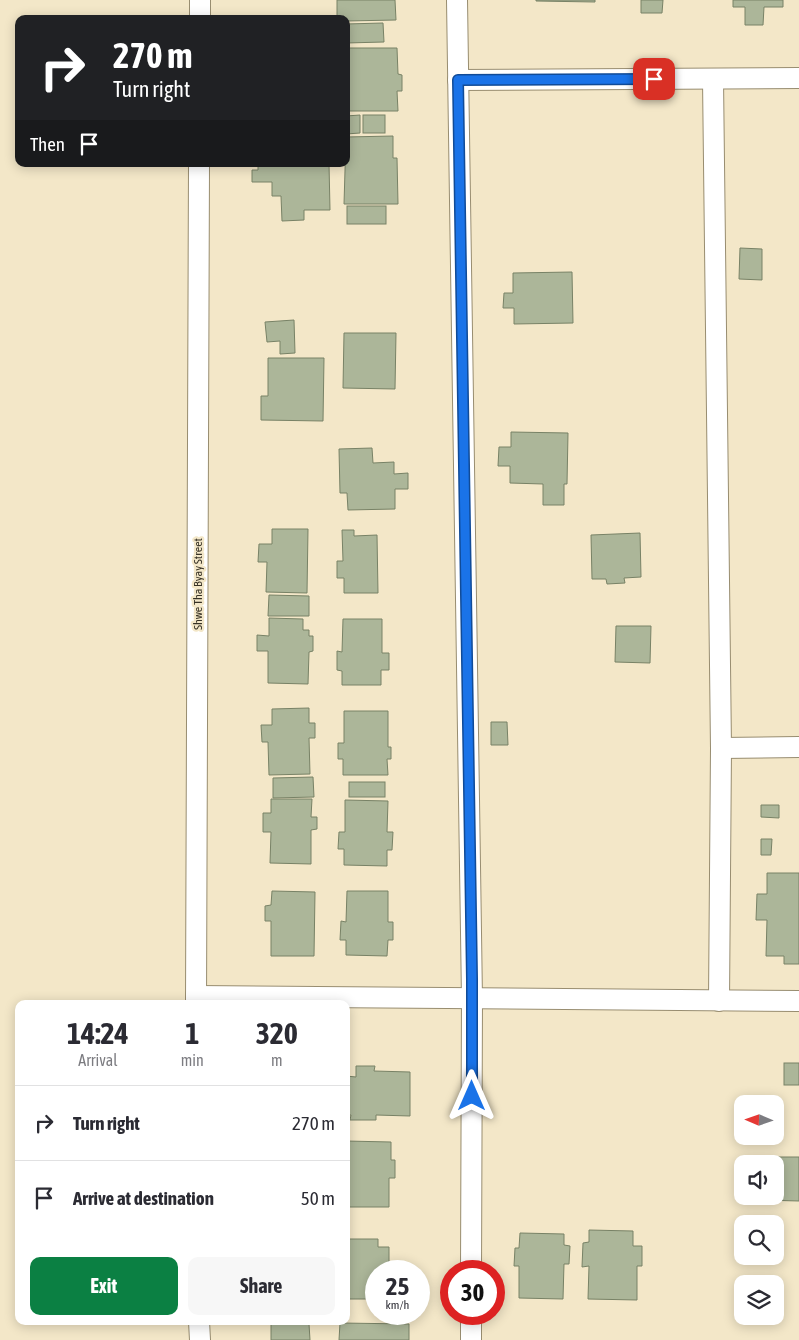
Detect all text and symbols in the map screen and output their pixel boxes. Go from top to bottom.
icon: right [30,35,95,100]
text: 270 m [113,35,192,75]
pin [633,58,675,100]
icon: arrive [640,65,668,93]
text: Turn right [113,76,190,102]
icon: arrive [75,130,103,158]
text: Then [30,133,65,155]
street label: Shwe Tha Byay Street [191,537,205,630]
text: 14:24 [67,1016,129,1050]
text: 1 [185,1016,199,1050]
text: 320 [256,1016,298,1050]
text: Arrival [78,1051,117,1069]
text: min [181,1051,204,1069]
text: m [271,1051,283,1069]
position arrow [445,1069,497,1121]
north arrow [734,1095,784,1145]
map controls [734,1095,784,1325]
icon: right [30,1109,58,1137]
text: Turn right [73,1112,140,1134]
text: 270 m [292,1112,335,1134]
button: sound [734,1155,784,1205]
icon: arrive [30,1184,58,1212]
text: Arrive at destination [73,1187,214,1209]
text: 50 m [301,1187,335,1209]
button: search [734,1215,784,1265]
button: Exit [30,1257,178,1315]
button: Share [188,1257,335,1315]
speed limit sign: 30 [440,1260,505,1325]
text: 25 [386,1272,409,1300]
button: layers [734,1275,784,1325]
text: km/h [386,1298,409,1312]

